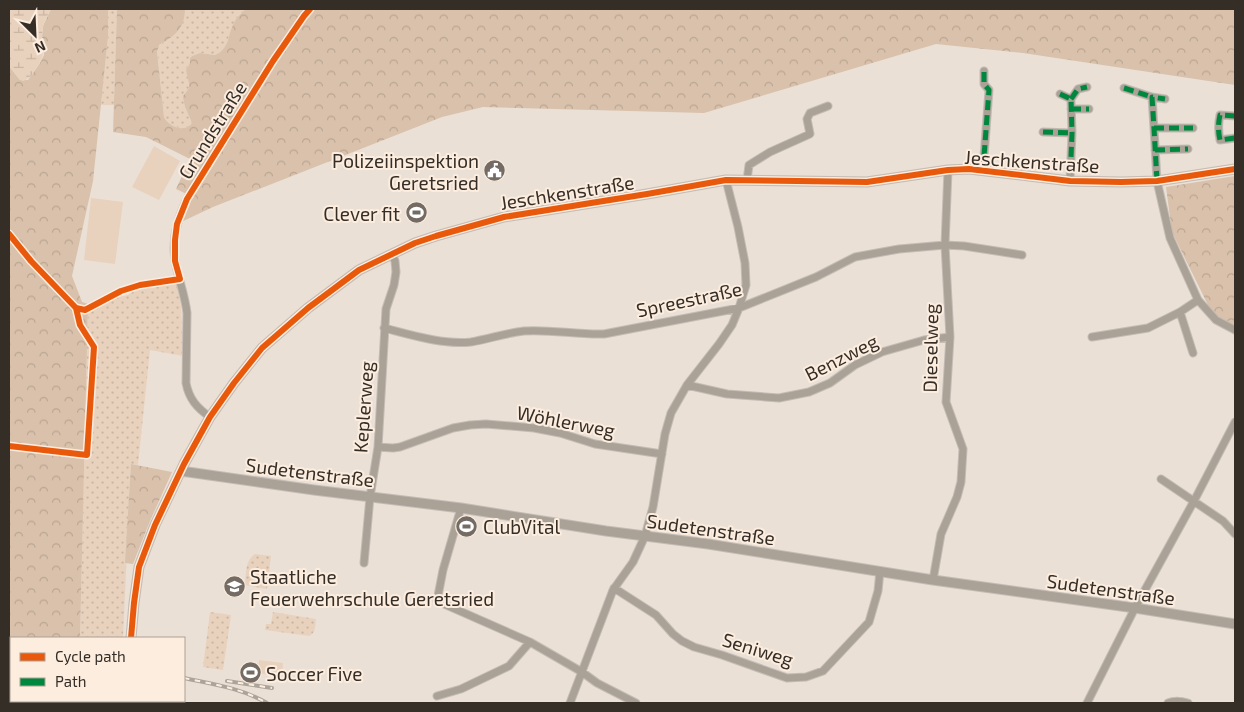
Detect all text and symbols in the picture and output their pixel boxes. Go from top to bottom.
north arrow [10,10,60,60]
text: N [32,38,49,57]
street label: Grundstraße [173,77,251,183]
street label: Jeschkenstraße [964,145,1100,177]
place label: Polizeiinspektion Geretsried [332,149,479,194]
public building icon: Polizeiinspektion Geretsried [483,159,507,183]
street label: Jeschkenstraße [498,170,636,214]
sports icon: Clever fit [404,201,428,225]
place label: Clever fit [323,202,400,225]
street label: Spreestraße [634,277,744,321]
street label: Dieselweg [918,303,942,393]
street label: Benzweg [801,329,882,385]
street label: Keplerweg [348,360,378,454]
street label: Wöhlerweg [515,400,617,442]
street label: Sudetenstraße [245,453,375,491]
street label: Sudetenstraße [646,509,776,549]
sports icon: ClubVital [455,514,479,538]
place label: ClubVital [483,515,560,538]
place label: Staatliche Feuerwehrschule Geretsried [250,565,494,610]
street label: Sudetenstraße [1046,569,1176,609]
school or university icon: Staatliche Feuerwehrschule Geretsried [222,575,246,599]
street label: Seniweg [720,627,797,671]
legend [10,637,185,702]
text: Cycle path [55,647,126,665]
sports icon: Soccer Five [238,661,262,685]
place label: Soccer Five [266,662,363,685]
text: Path [55,672,86,690]

